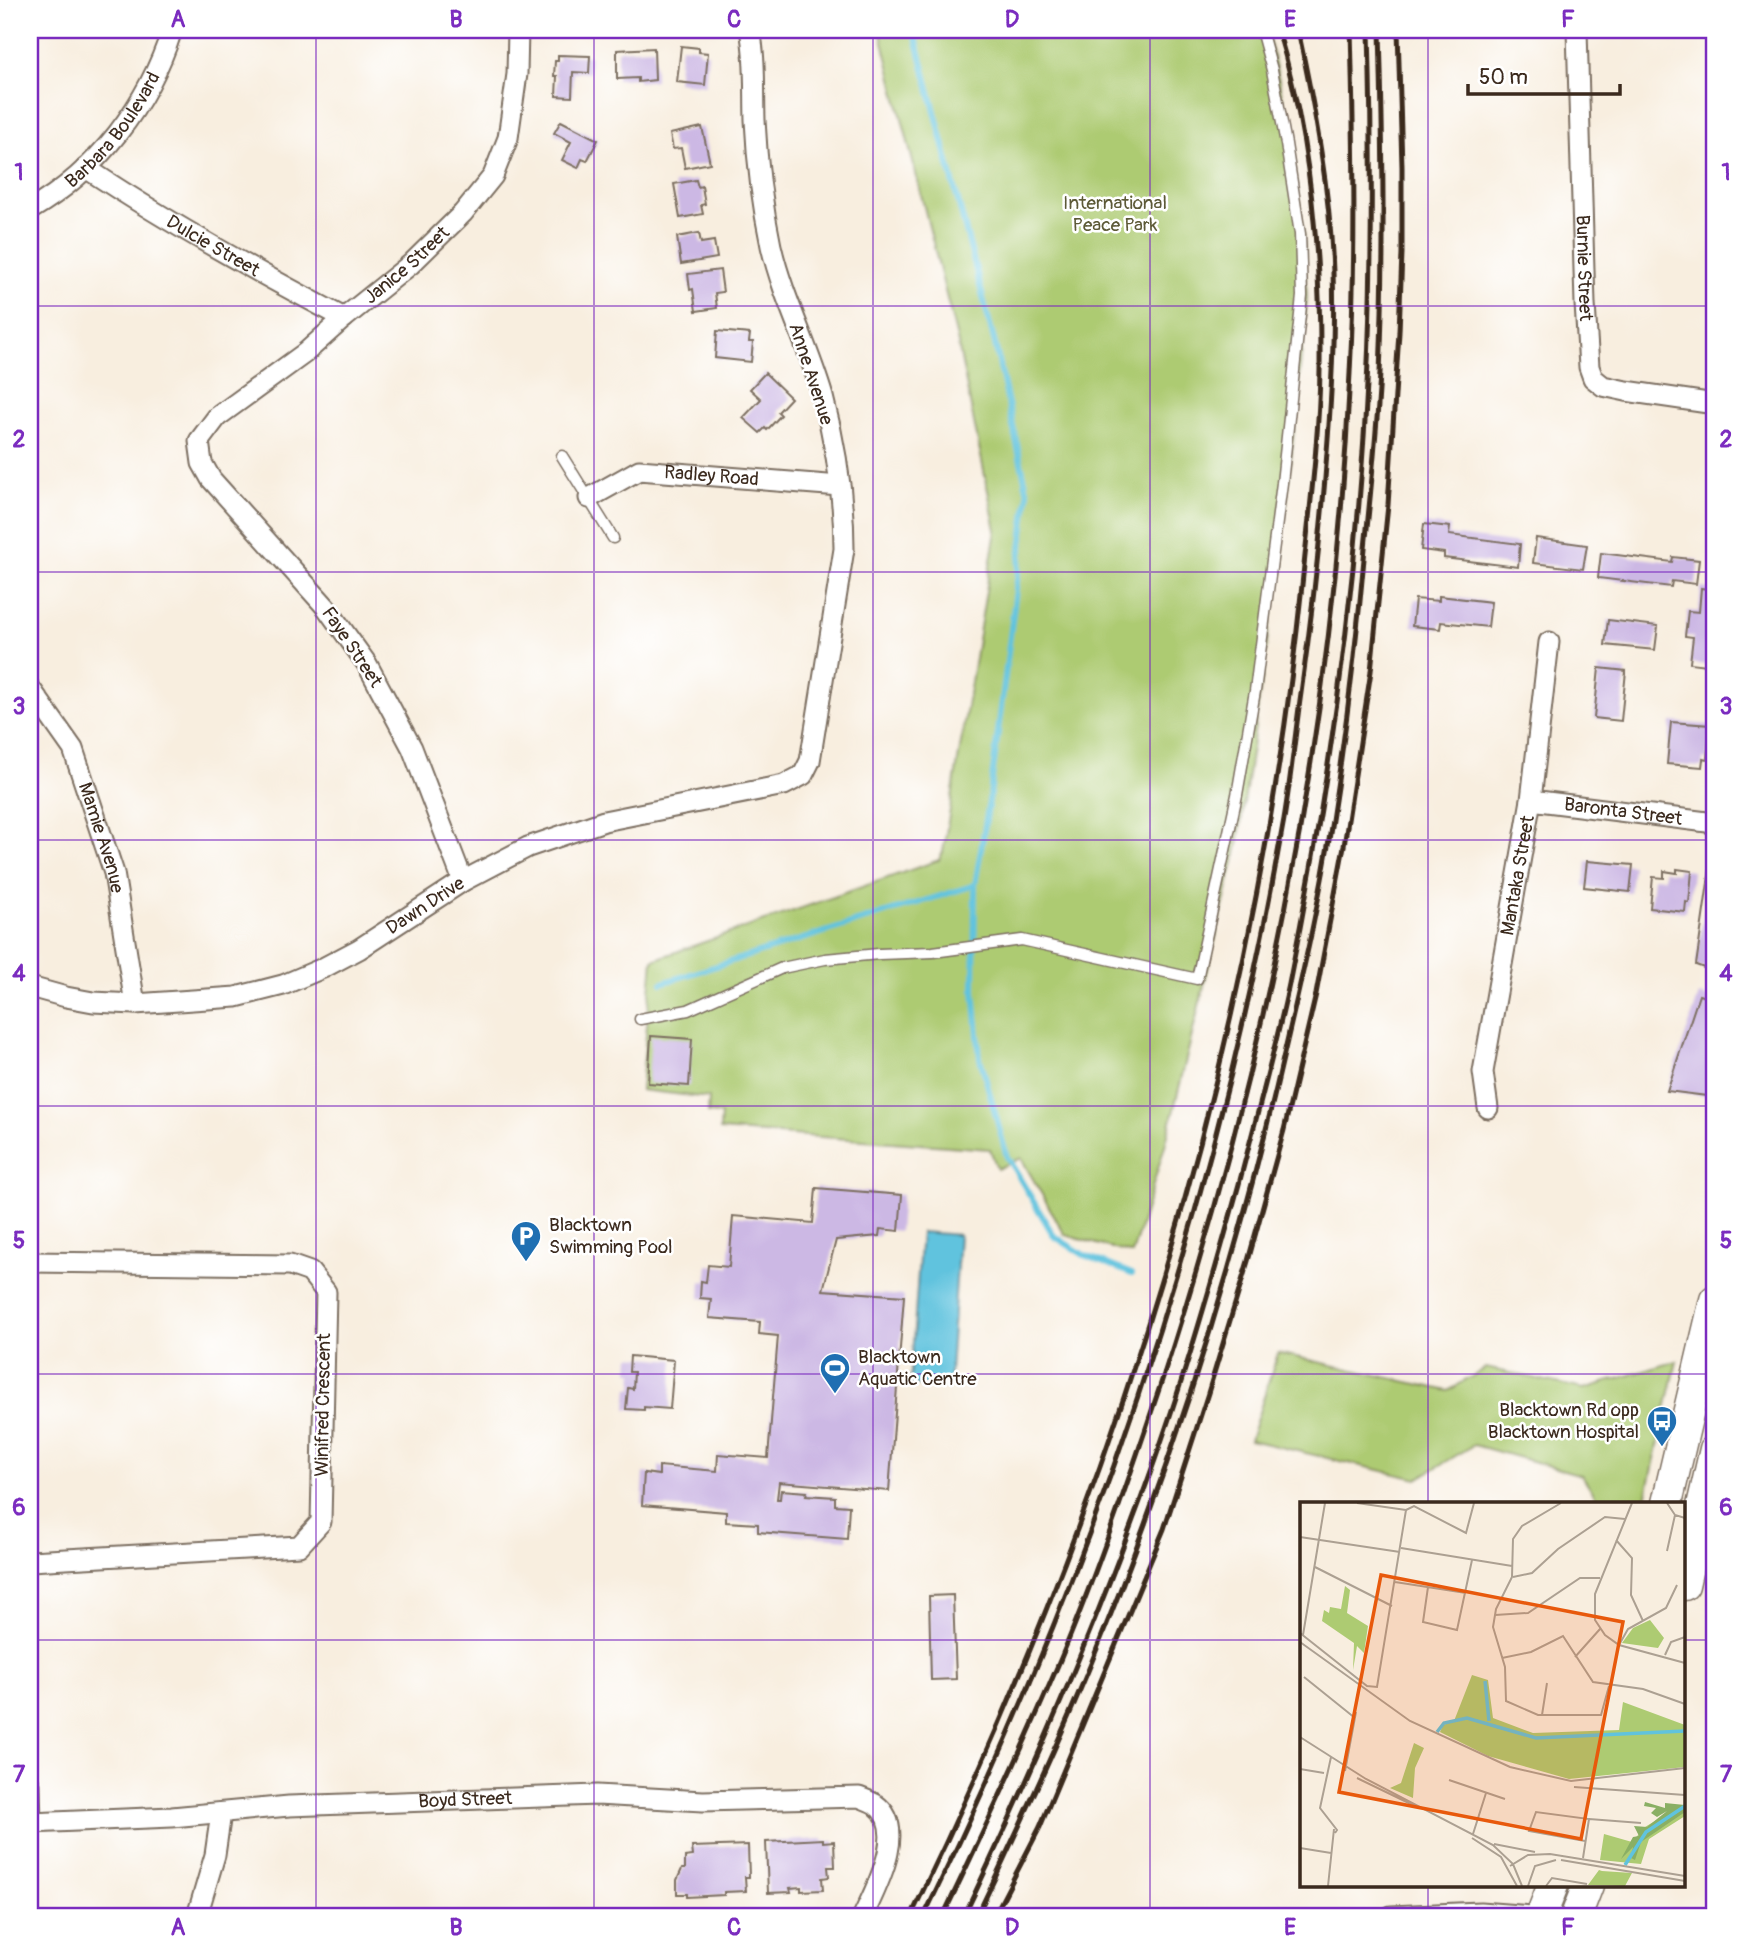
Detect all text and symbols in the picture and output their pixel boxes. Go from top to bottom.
text: A [171,5,186,34]
text: B [449,5,463,34]
text: C [727,5,741,34]
text: D [1005,5,1019,34]
text: E [1284,5,1296,34]
text: F [1561,5,1575,34]
scale bar [1468,52,1621,96]
text: 50 m [1479,64,1528,91]
street label: Barbara Boulevard [60,68,166,193]
text: 1 [15,158,24,187]
text: 1 [1722,158,1731,187]
park label: International Peace Park [1063,191,1167,237]
street label: Dulcie Street [162,210,264,282]
street label: Burnie Street [1570,214,1598,322]
street label: Janice Street [359,221,455,309]
street label: Anne Avenue [783,320,839,429]
text: 2 [13,425,26,454]
text: 2 [1720,425,1733,454]
street label: Radley Road [663,460,760,491]
street label: Faye Street [316,602,388,692]
text: 3 [13,692,25,721]
text: 3 [1720,692,1732,721]
street label: Mamie Avenue [73,779,129,895]
street label: Baronta Street [1563,792,1684,831]
street label: Mantaka Street [1495,813,1540,937]
street label: Dawn Drive [381,871,470,940]
text: 4 [12,959,26,988]
text: 4 [1719,959,1733,988]
place label: Blacktown Swimming Pool [549,1213,673,1259]
parking icon: Blacktown Swimming Pool [509,1219,543,1263]
text: 5 [13,1226,25,1255]
text: 5 [1720,1226,1732,1255]
street label: Winifred Crescent [310,1333,336,1477]
place label: Blacktown Aquatic Centre [858,1345,977,1391]
sports icon: Blacktown Aquatic Centre [818,1351,852,1395]
place label: Blacktown Rd opp Blacktown Hospital [1488,1398,1639,1444]
bus stop icon: Blacktown Rd opp Blacktown Hospital [1645,1404,1679,1448]
text: 6 [12,1493,26,1522]
text: 6 [1719,1493,1733,1522]
inset map [1300,1502,1686,1886]
text: 7 [13,1760,26,1789]
text: 7 [1720,1760,1733,1789]
street label: Boyd Street [418,1786,513,1813]
text: A [171,1913,186,1942]
text: B [449,1913,463,1942]
text: C [727,1913,741,1942]
text: D [1005,1913,1019,1942]
text: E [1284,1913,1296,1942]
text: F [1561,1913,1575,1942]

